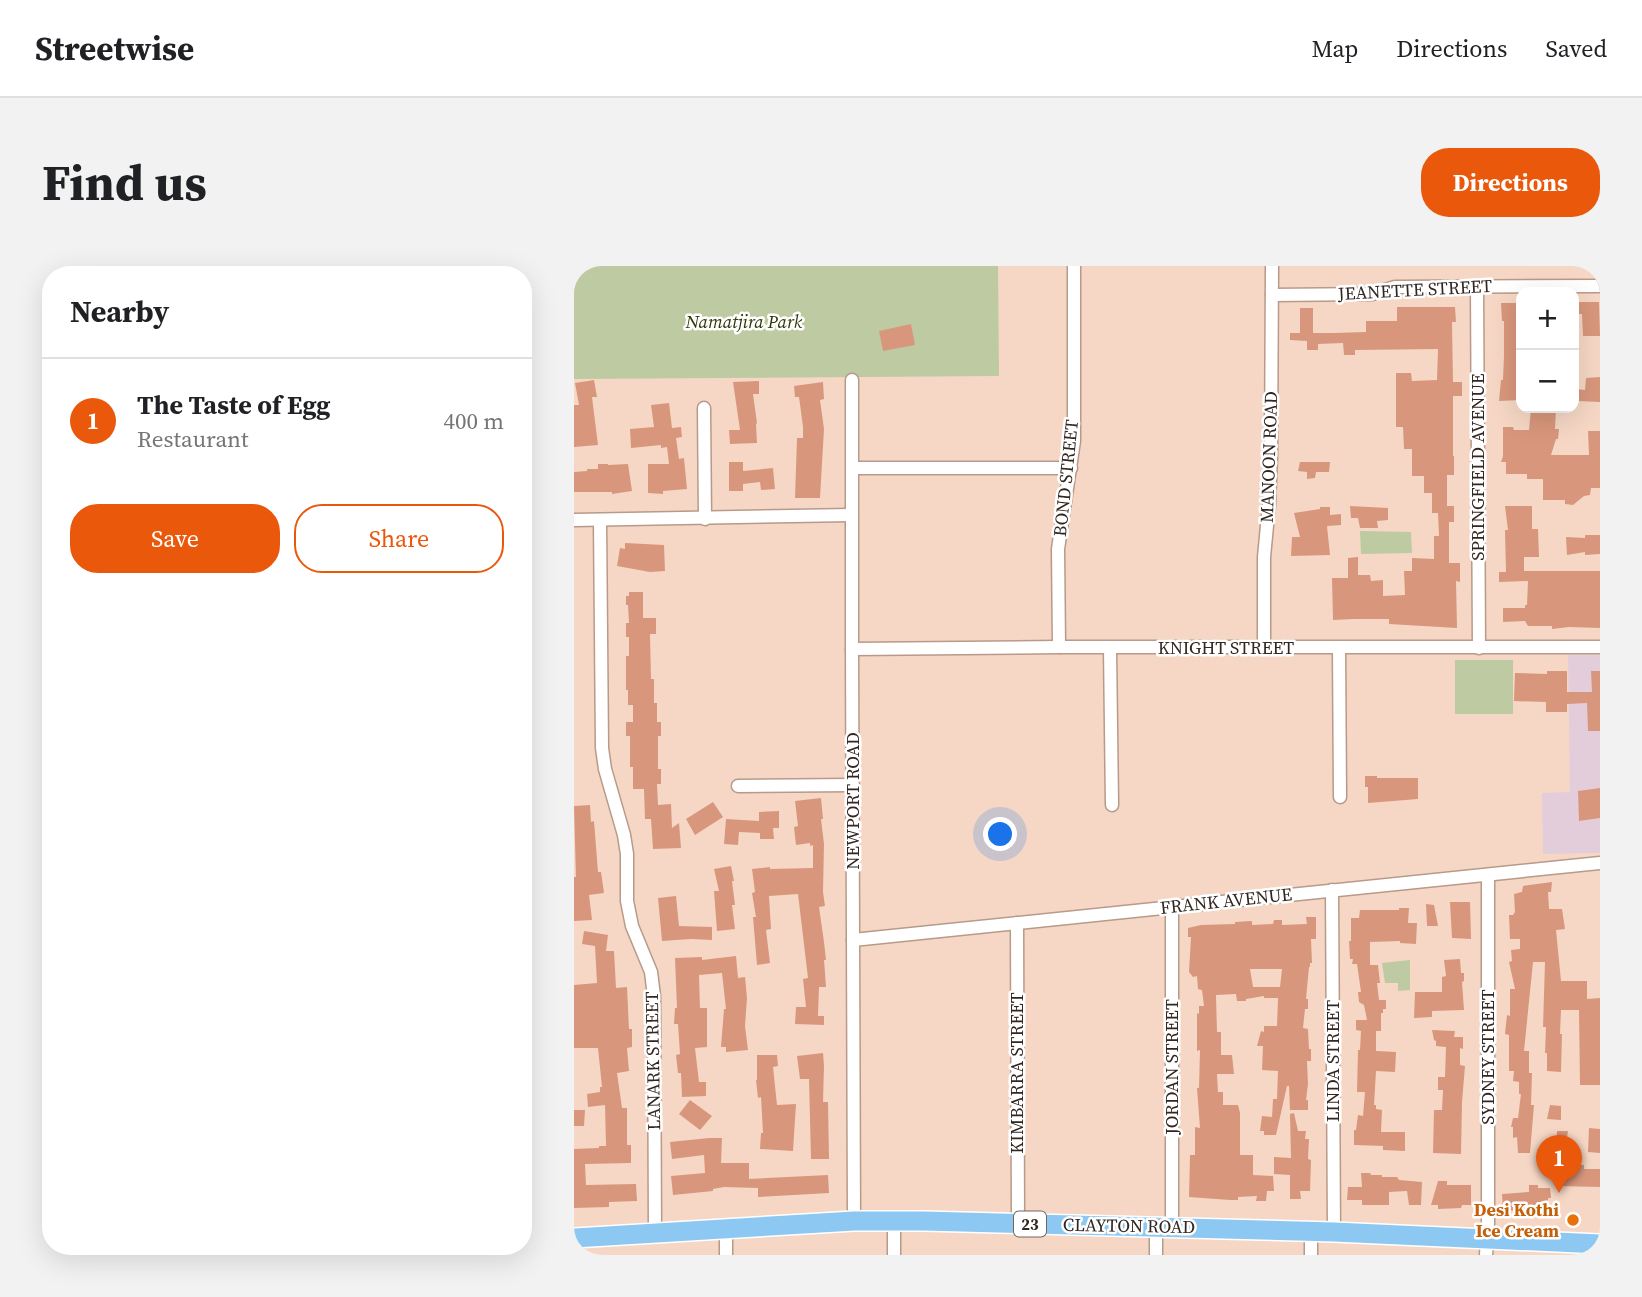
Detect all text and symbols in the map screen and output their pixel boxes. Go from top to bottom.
text: Streetwise [35,26,194,71]
text: Map [1311,32,1358,65]
text: Directions [1396,32,1507,65]
text: Saved [1545,32,1607,65]
button: Directions [1421,148,1600,217]
text: Find us [42,149,207,216]
street label: JEANETTE STREET [1336,273,1493,306]
map controls [1516,287,1579,413]
button: + [1516,287,1579,350]
text: Nearby [70,291,169,332]
park label: Namatjira Park [685,309,803,334]
button: − [1516,350,1579,413]
street label: SPRINGFIELD AVENUE [1465,373,1490,561]
text: The Taste of Egg [137,387,330,423]
street label: MANOON ROAD [1254,391,1283,523]
text: 1 [87,405,99,437]
text: 400 m [443,405,504,437]
street label: BOND STREET [1047,418,1084,538]
text: Restaurant [137,423,248,455]
button: Save [70,504,280,573]
button: Share [294,504,504,573]
street label: KNIGHT STREET [1158,635,1294,660]
street label: NEWPORT ROAD [840,732,865,870]
your location [983,817,1017,851]
street label: FRANK AVENUE [1159,881,1293,920]
street label: SYDNEY STREET [1475,989,1500,1125]
street label: LANARK STREET [639,991,666,1131]
street label: KIMBARRA STREET [1004,992,1029,1154]
street label: JORDAN STREET [1159,999,1184,1136]
street label: LINDA STREET [1320,1000,1345,1122]
pin: 1 [1536,1135,1582,1193]
place label: Desi Kothi Ice Cream [1474,1197,1559,1243]
road number: 23 [1014,1212,1046,1236]
street label: CLAYTON ROAD [1063,1212,1195,1239]
marker: Desi Kothi Ice Cream [1565,1212,1581,1228]

